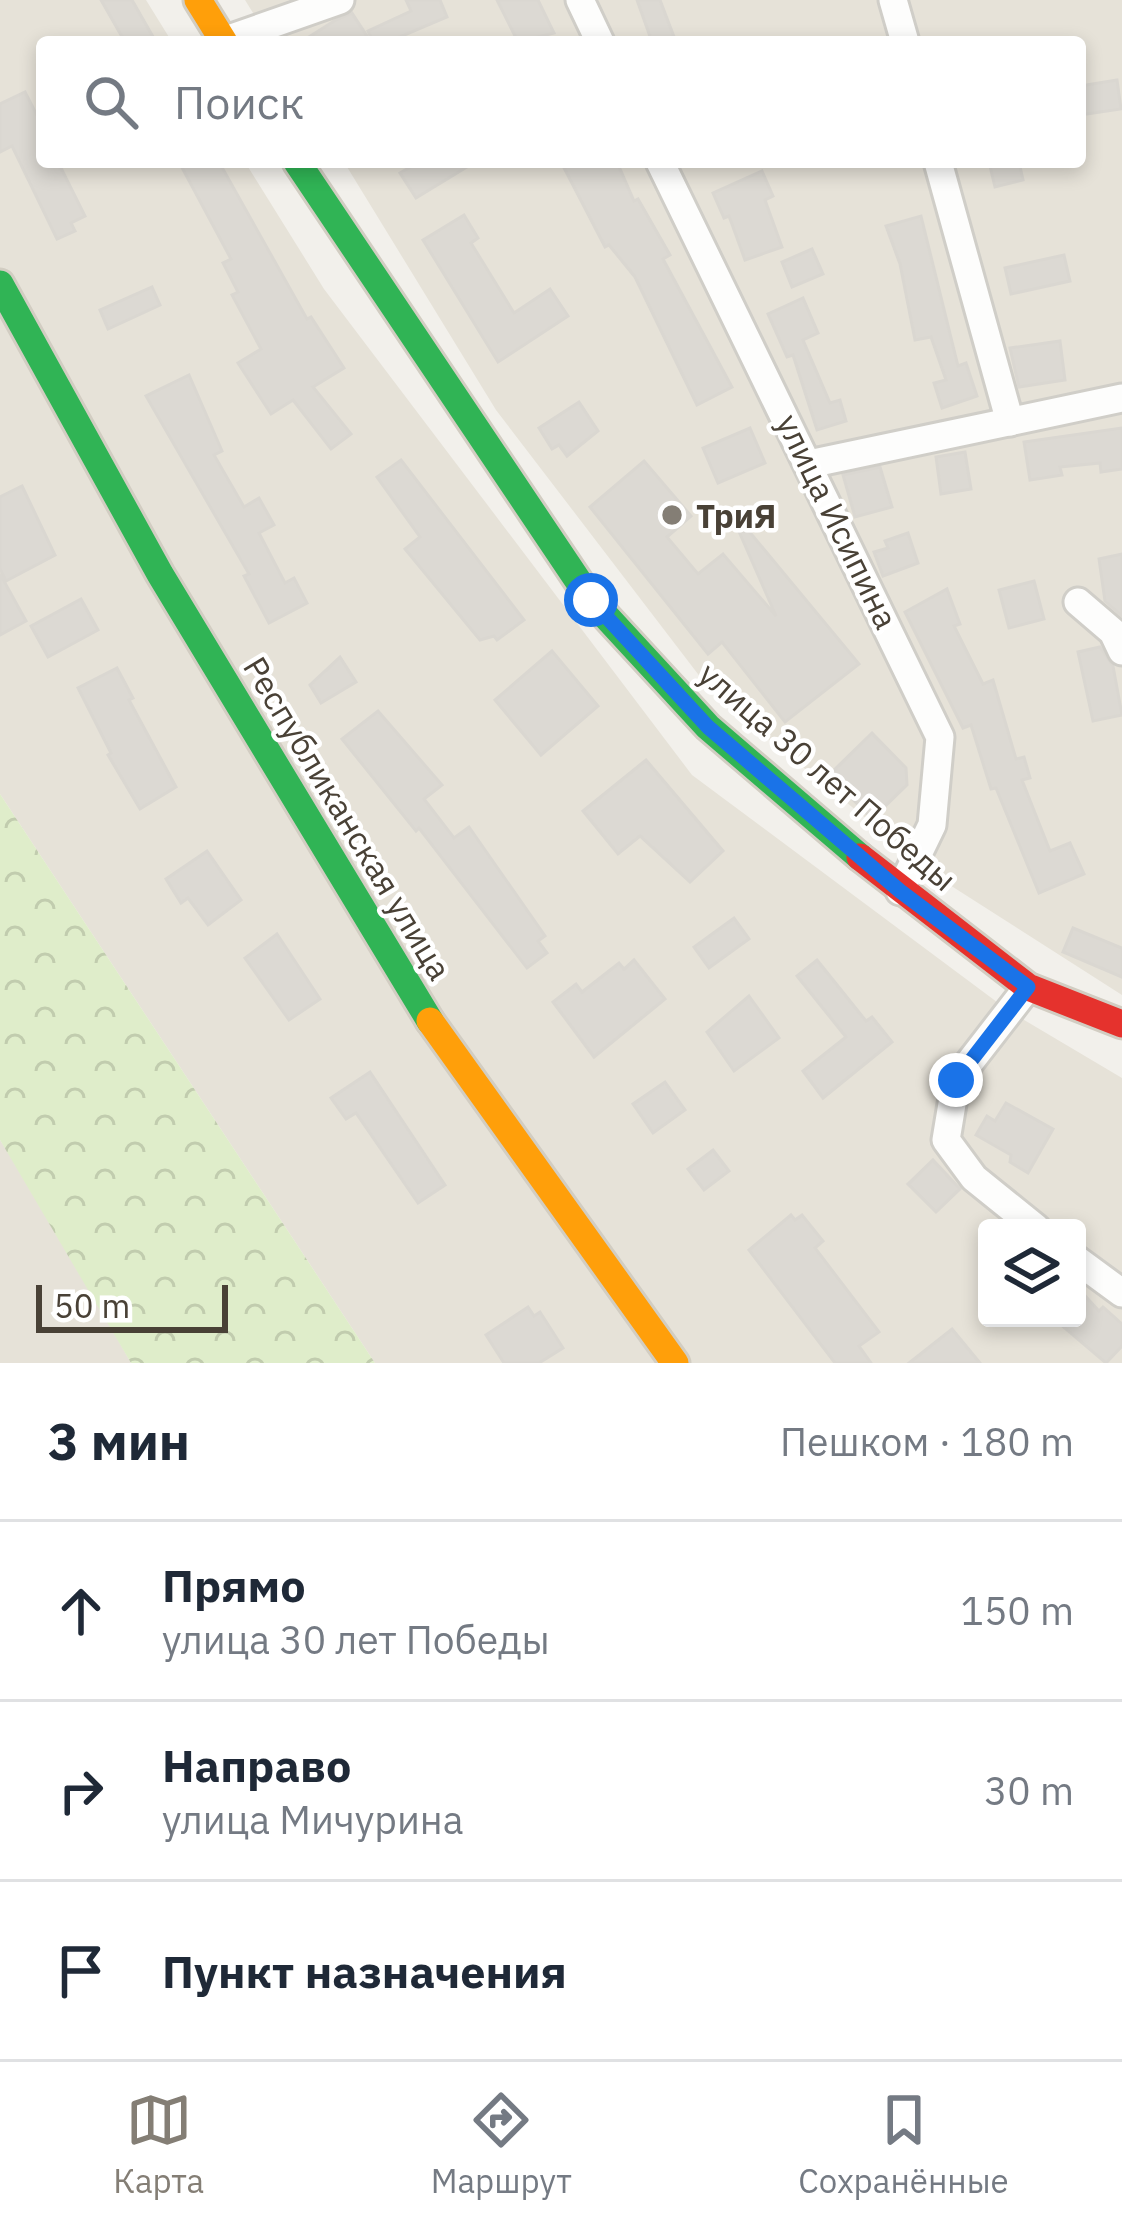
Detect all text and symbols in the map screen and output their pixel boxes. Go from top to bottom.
search box [36,36,1086,168]
icon: search [78,69,144,135]
text: Поиск [174,73,304,131]
street label: улица Исипина [767,406,909,636]
place label: ТриЯ [696,494,776,537]
marker: ТриЯ [659,502,685,528]
route start [564,573,618,627]
street label: Республиканская улица [234,648,462,988]
street label: улица 30 лет Победы [690,652,966,900]
route end [929,1053,983,1107]
map controls [978,1219,1086,1327]
button: layers [978,1219,1086,1327]
scale bar [36,1279,228,1332]
text: 50 m [54,1284,130,1327]
text: 3 мин [48,1408,190,1474]
text: Пешком · 180 m [780,1416,1074,1467]
text: Прямо [162,1556,306,1614]
icon: ahead [48,1578,114,1644]
text: 150 m [961,1585,1074,1636]
text: улица 30 лет Победы [162,1614,550,1665]
text: Направо [162,1736,351,1794]
icon: right [48,1758,114,1824]
text: 30 m [984,1765,1074,1816]
text: улица Мичурина [162,1794,464,1845]
icon: arrive [48,1938,114,2004]
text: Пункт назначения [162,1942,567,2000]
tab: Карта [113,2087,204,2202]
tab: Маршрут [431,2087,572,2202]
tab: Сохранённые [798,2087,1009,2202]

